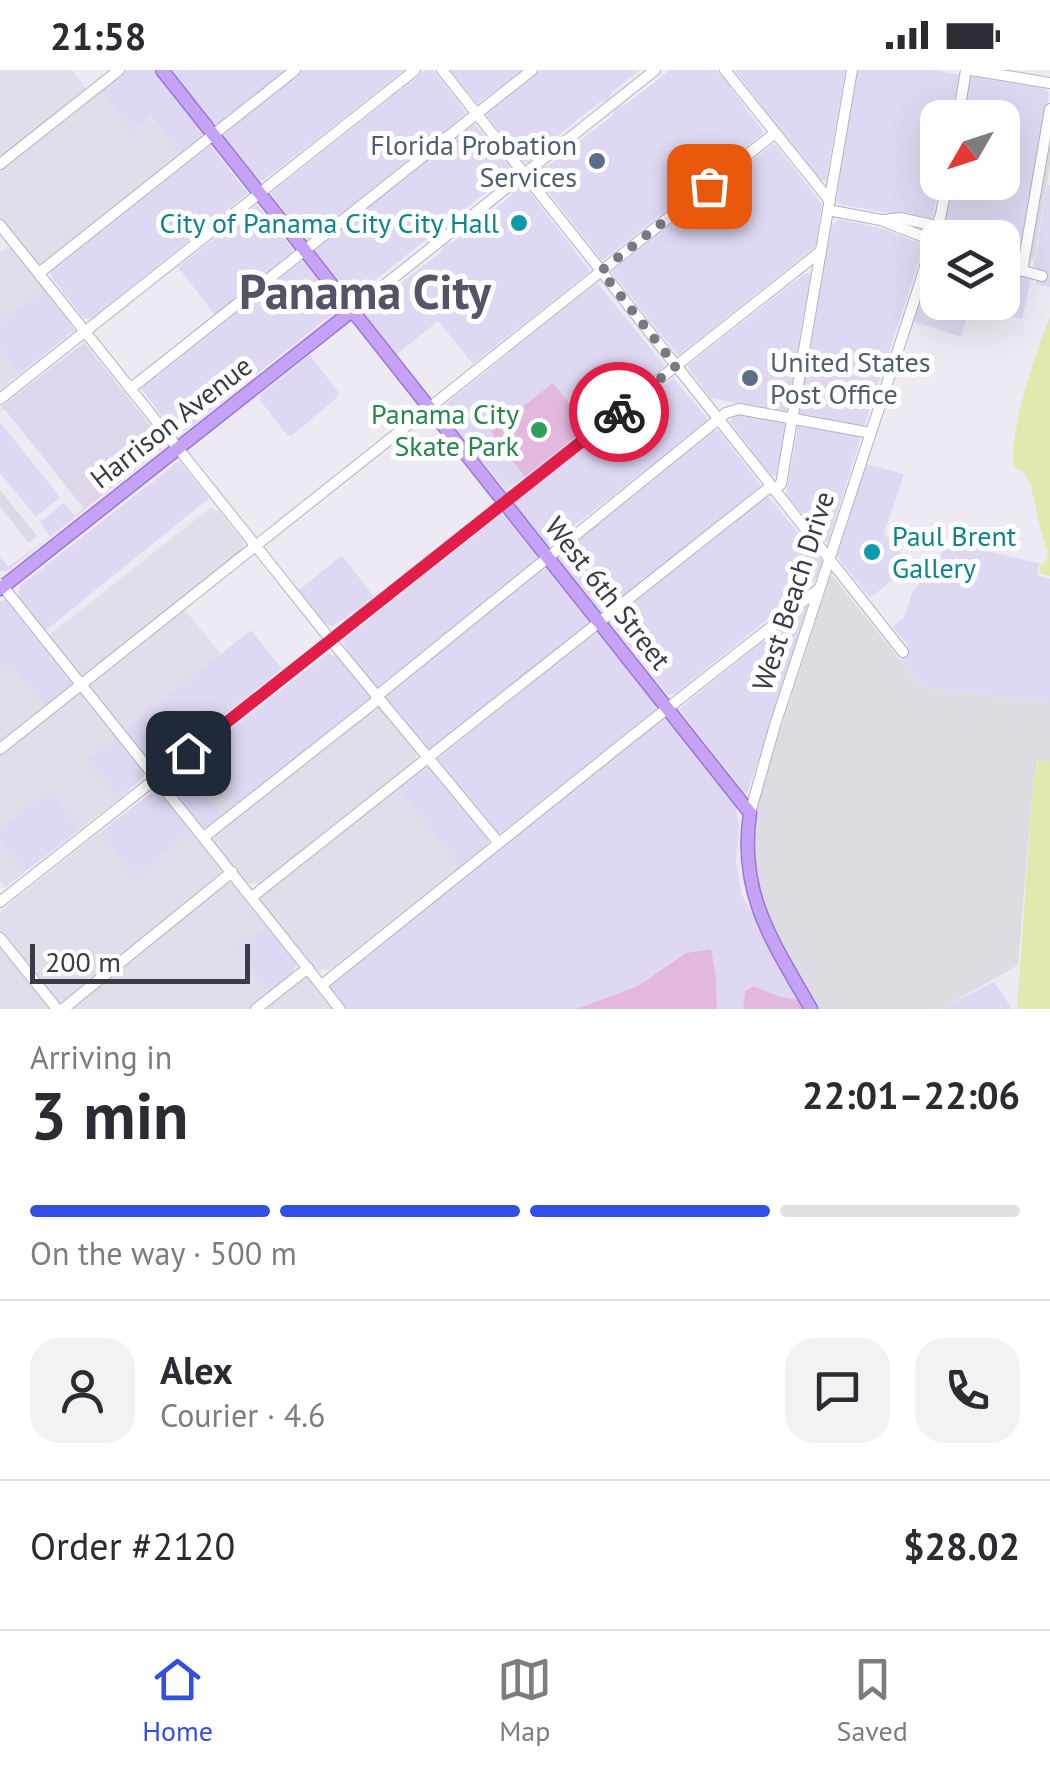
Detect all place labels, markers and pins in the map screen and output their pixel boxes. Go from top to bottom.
place label: Florida Probation Services [370,126,577,195]
pin [667,144,752,229]
marker: Florida Probation Services [586,150,608,172]
place label: City of Panama City City Hall [159,204,499,241]
marker: City of Panama City City Hall [508,212,530,234]
place label: United States Post Office [770,343,930,412]
marker: United States Post Office [739,367,761,389]
place label: Panama City Skate Park [371,395,520,464]
marker: Panama City Skate Park [528,419,550,441]
place label: Paul Brent Gallery [892,517,1017,586]
marker: Paul Brent Gallery [861,541,883,563]
pin [146,711,231,796]

